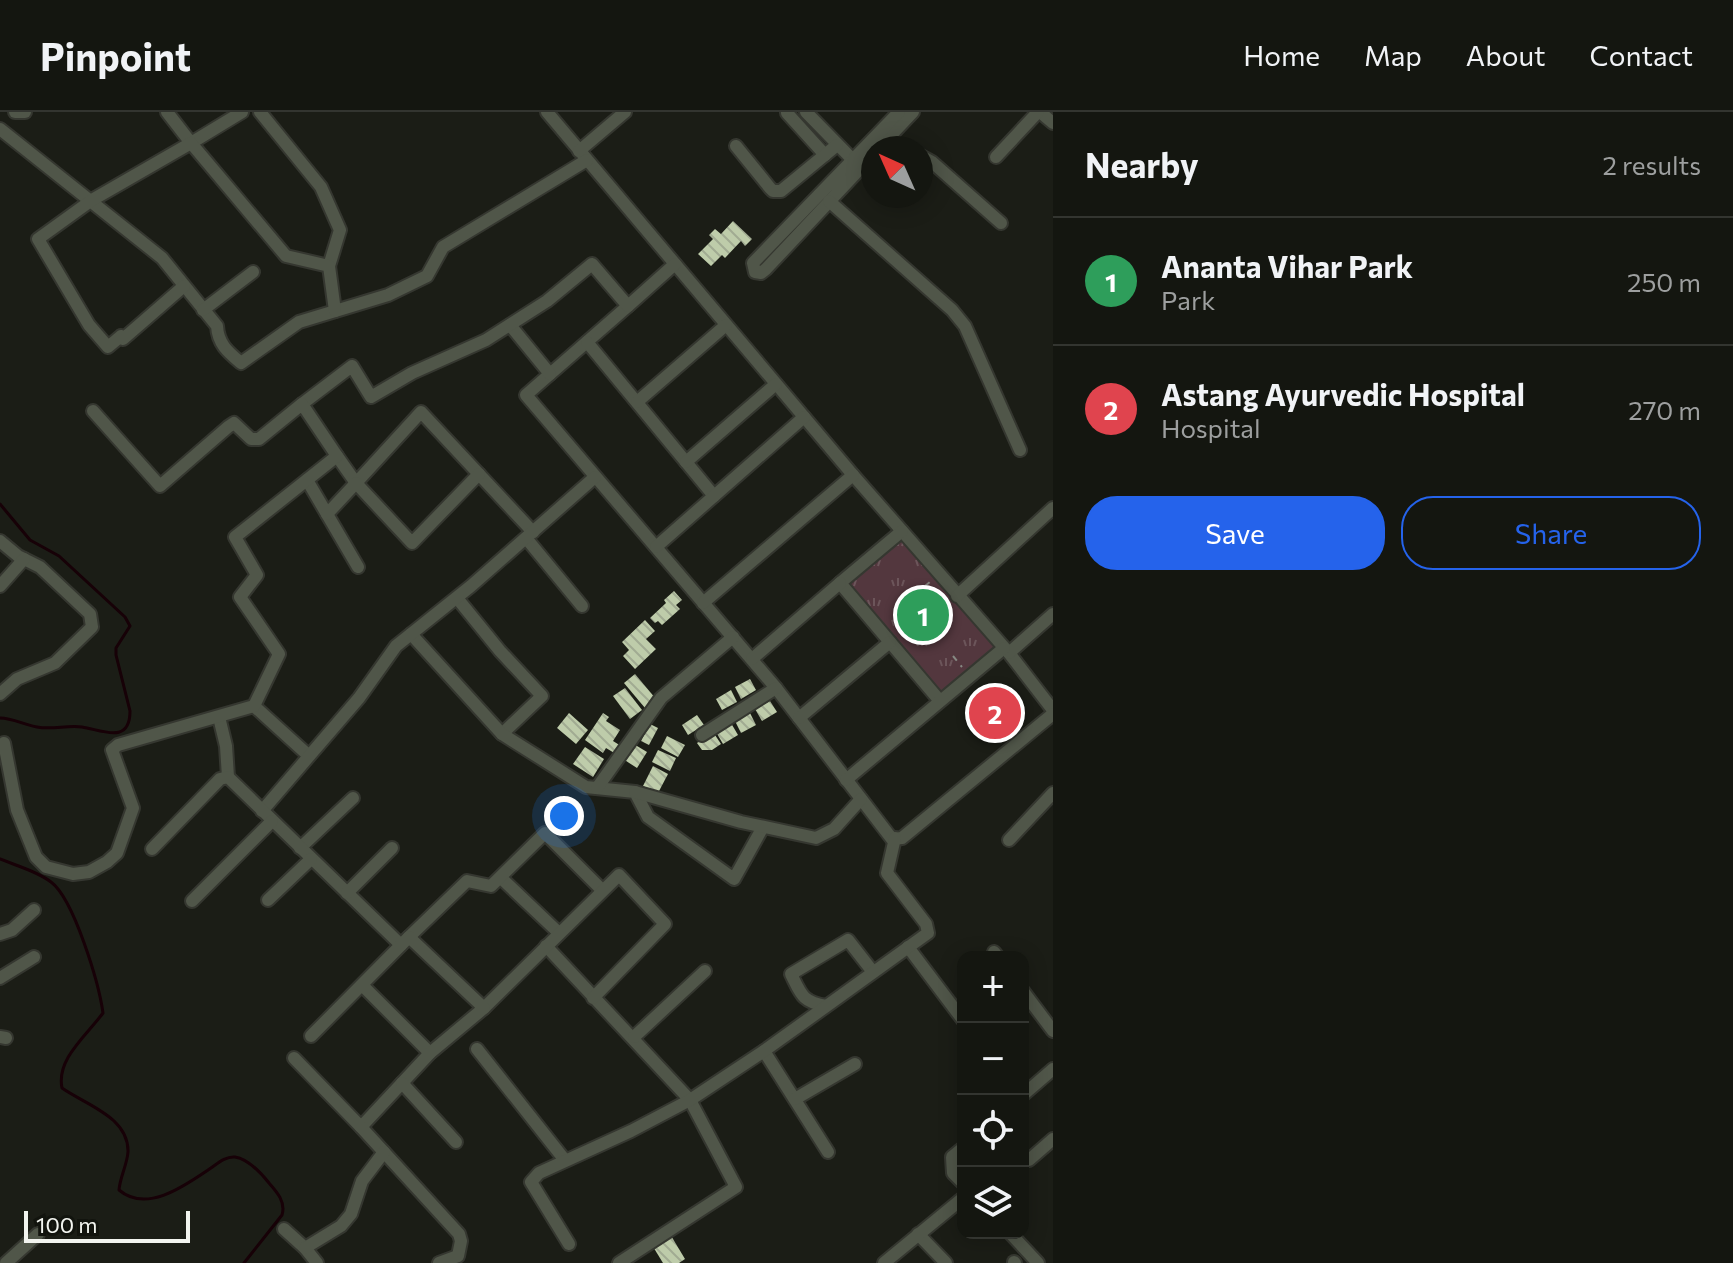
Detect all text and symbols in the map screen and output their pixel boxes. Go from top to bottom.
text: Pinpoint [40,32,191,79]
text: Home [1243,38,1320,72]
text: Map [1364,38,1422,72]
text: About [1466,38,1546,72]
text: Contact [1590,38,1693,72]
north arrow [861,136,933,208]
text: Nearby [1085,143,1199,185]
text: 2 results [1603,149,1701,180]
text: Ananta Vihar Park [1161,247,1413,284]
text: 1 [1105,266,1117,297]
text: 250 m [1627,266,1701,297]
text: Park [1161,284,1215,315]
text: Astang Ayurvedic Hospital [1161,375,1525,412]
text: 2 [1104,394,1118,425]
text: 270 m [1628,394,1701,425]
text: Hospital [1161,412,1261,443]
button: Save [1085,496,1385,570]
button: Share [1401,496,1701,570]
pin: 1 [897,585,949,645]
pin: 2 [969,683,1021,743]
your location [544,796,584,836]
map controls [957,951,1029,1239]
button: + [957,951,1029,1023]
button: − [957,1023,1029,1095]
button: locate [957,1095,1029,1167]
button: layers [957,1167,1029,1239]
scale bar [24,1207,190,1243]
text: 100 m [36,1211,98,1238]

